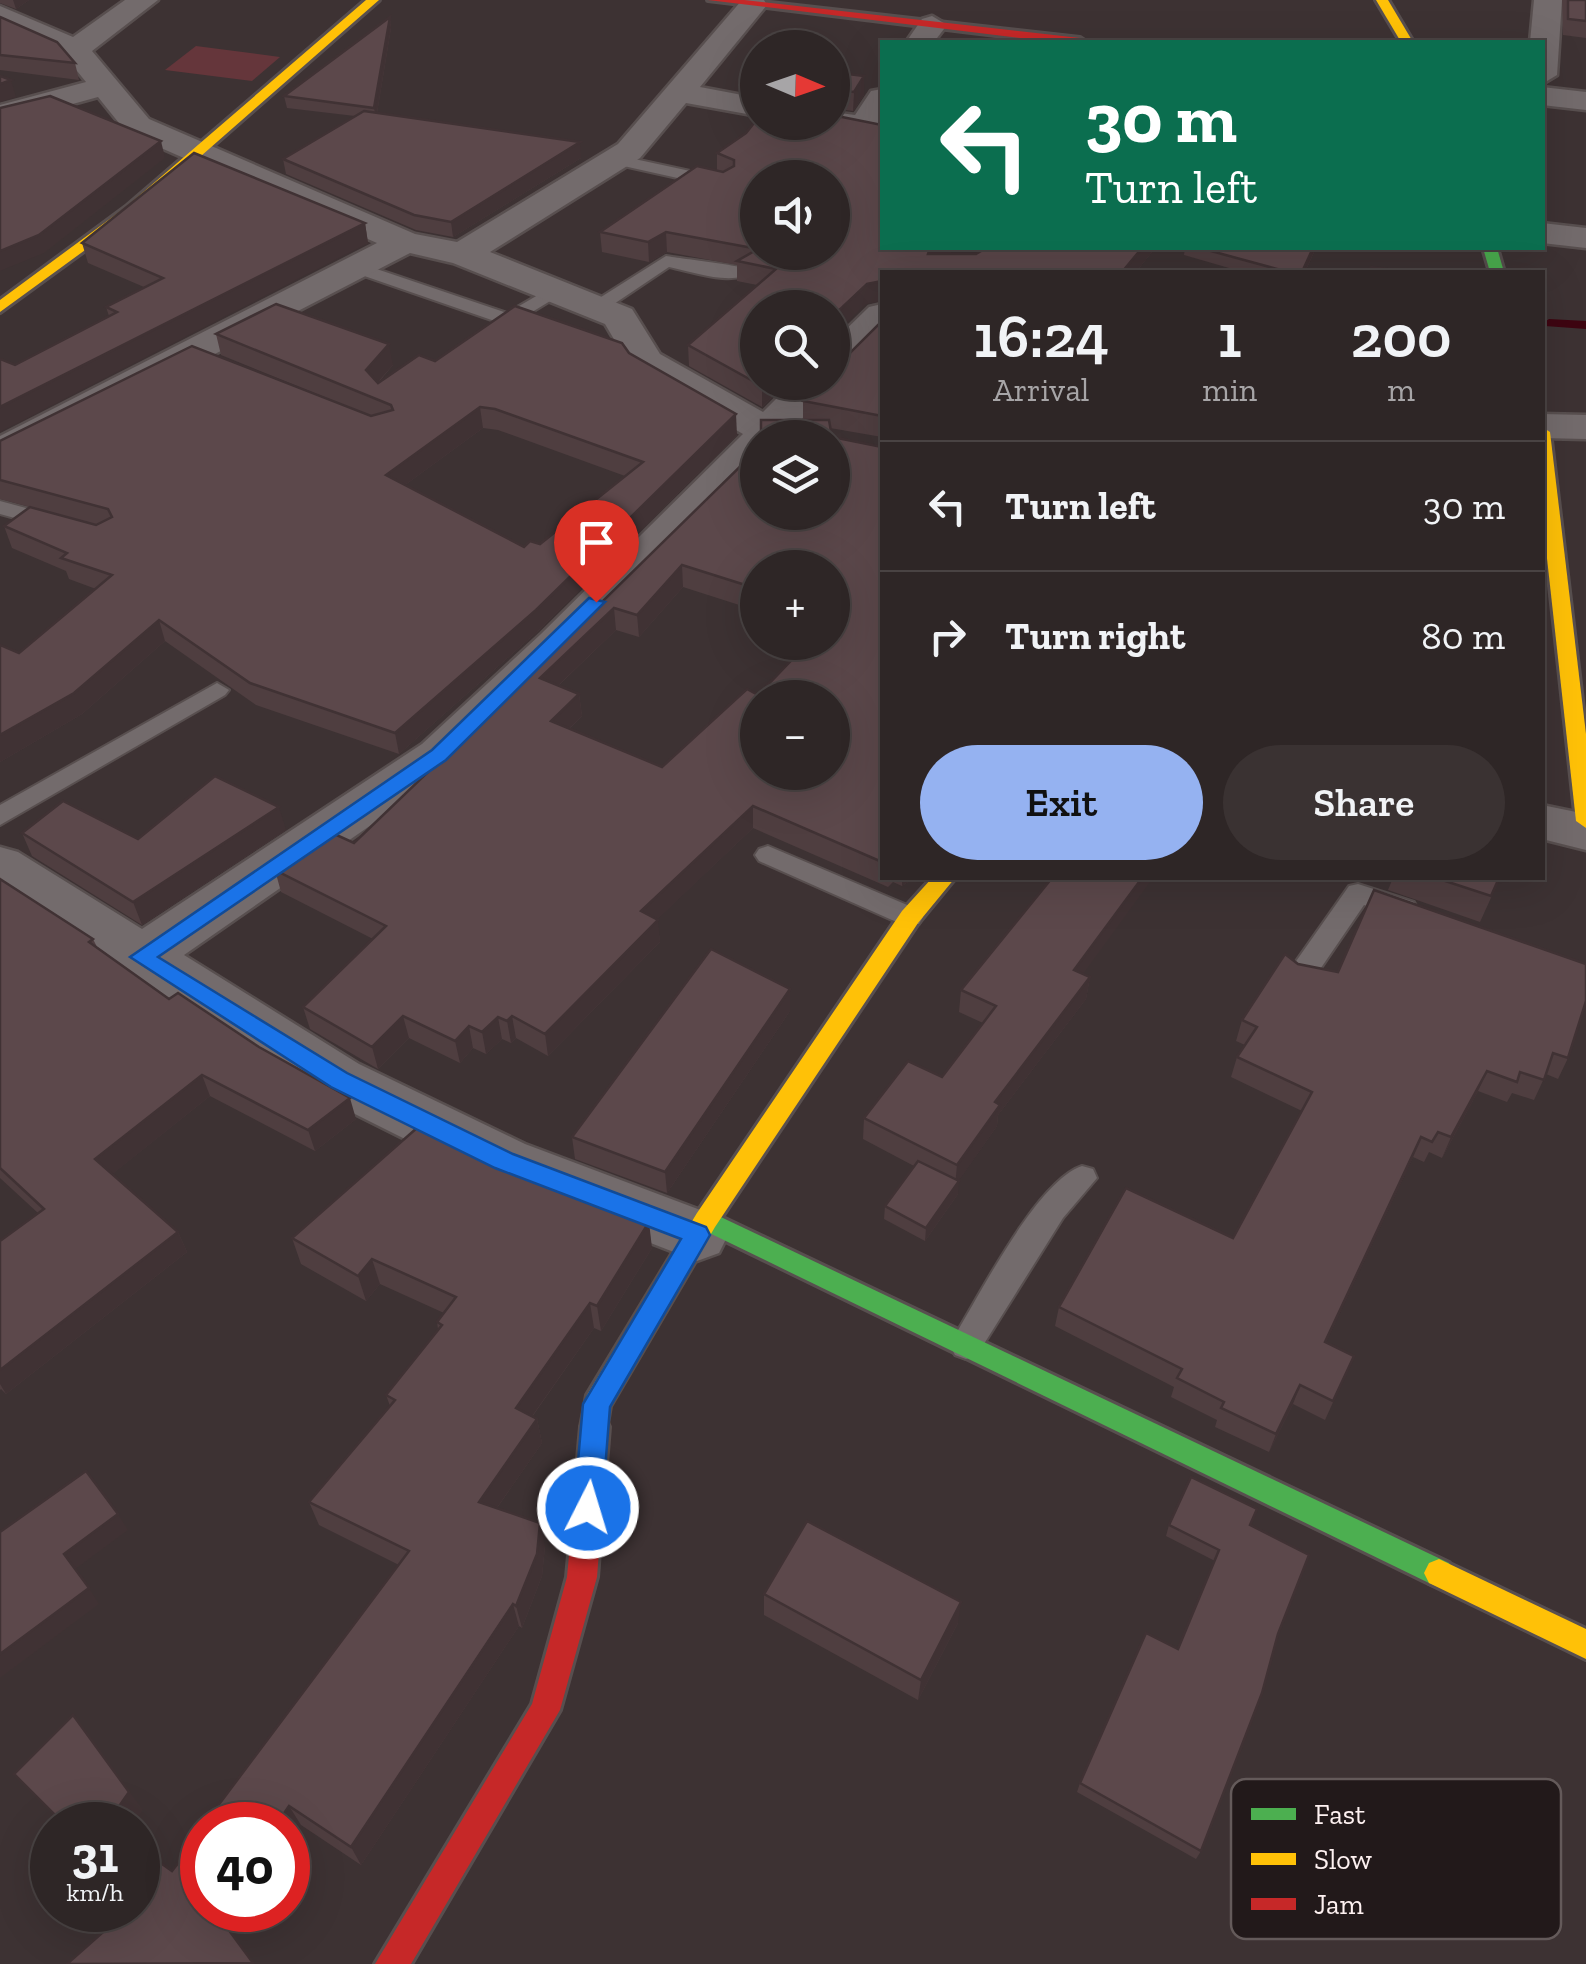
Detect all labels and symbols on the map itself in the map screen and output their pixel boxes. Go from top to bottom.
north arrow [740,30,850,140]
pin [554,500,639,603]
position arrow [536,1456,640,1560]
legend [1231,1779,1561,1939]
text: Fast [1314,1798,1366,1831]
speed limit sign: 40 [180,1802,310,1932]
text: Slow [1314,1843,1372,1876]
text: Jam [1314,1888,1364,1921]

